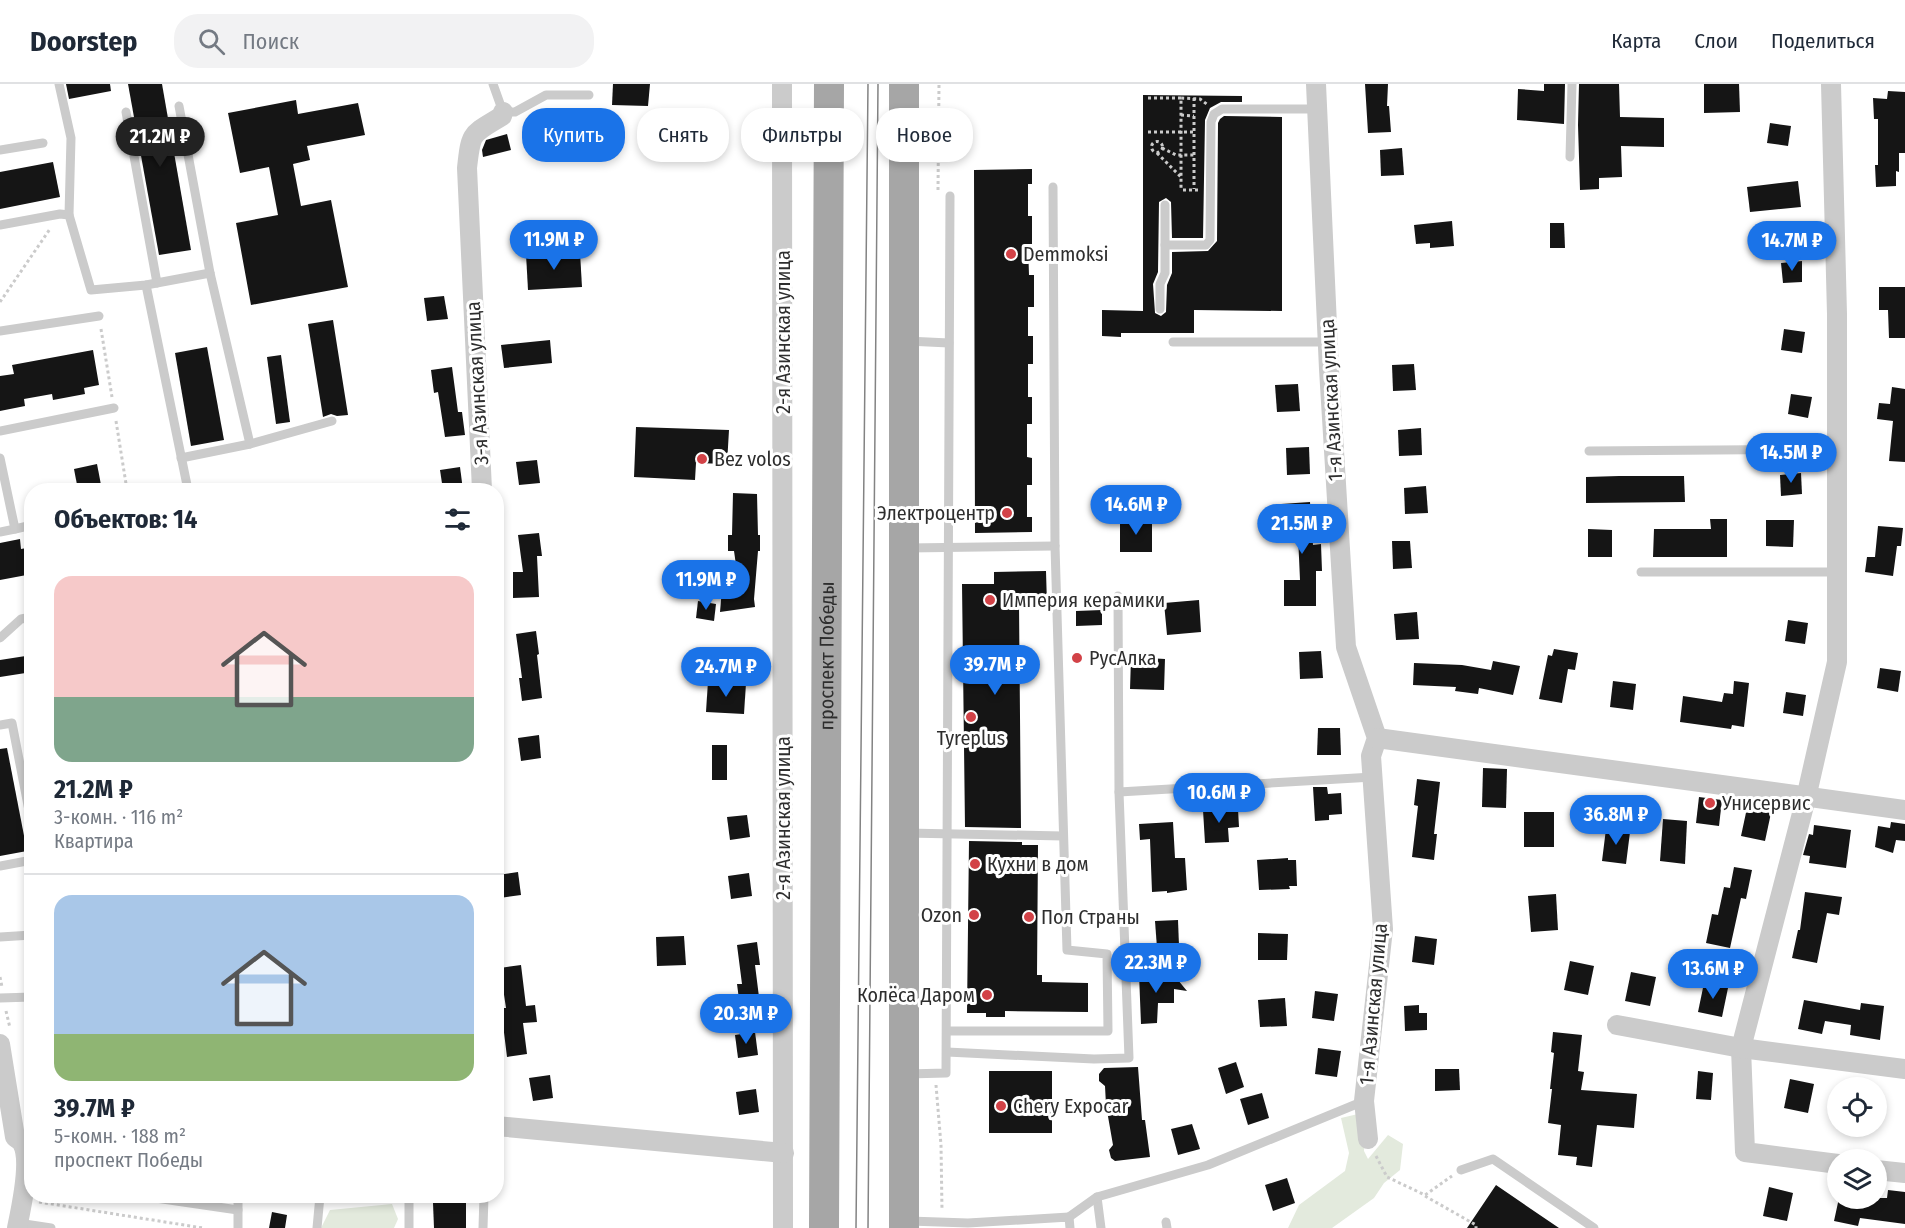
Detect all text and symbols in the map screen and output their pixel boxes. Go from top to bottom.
search box [174,14,594,68]
text: Doorstep [30,25,138,58]
icon: search [195,25,228,58]
text: Поиск [243,28,299,55]
text: Карта [1611,28,1661,54]
text: Слои [1694,28,1738,54]
text: Поделиться [1771,28,1875,54]
chip: Купить [522,108,625,162]
chip: Снять [637,108,729,162]
chip: Фильтры [741,108,864,162]
chip: Новое [876,108,973,162]
pin: 21.2M ₽ [105,117,215,168]
text: 21.2M ₽ [130,124,190,148]
pin: 11.9M ₽ [499,220,609,271]
pin: 14.7M ₽ [1737,221,1847,272]
text: 11.9M ₽ [524,227,584,251]
text: 14.7M ₽ [1761,228,1823,252]
place label: Demmoksi [1023,242,1109,266]
marker: Demmoksi [1004,247,1018,261]
street label: 2-я Азинская улица [771,250,795,414]
street label: 3-я Азинская улица [461,301,493,465]
street label: 1-я Азинская улица [1315,318,1347,482]
pin: 14.5M ₽ [1736,433,1846,484]
text: 14.5M ₽ [1760,440,1822,464]
place label: Bez volos [714,447,791,471]
marker: Bez volos [695,452,709,466]
pin: 14.6M ₽ [1081,485,1191,536]
text: 14.6M ₽ [1105,492,1167,516]
place label: Электроцентр [877,501,995,525]
icon: filters [441,503,474,536]
text: Объектов: 14 [54,504,197,535]
pin: 21.5M ₽ [1247,504,1357,555]
marker: Электроцентр [1000,506,1014,520]
text: 21.5M ₽ [1271,511,1333,535]
pin: 11.9M ₽ [651,560,761,611]
text: 11.9M ₽ [676,567,736,591]
street label: проспект Победы [814,581,839,731]
place label: Империя керамики [1002,588,1165,612]
marker: Империя керамики [983,593,997,607]
icon: home [210,615,318,723]
pin: 39.7M ₽ [940,645,1050,696]
place label: РусАлка [1089,646,1156,670]
pin: 24.7M ₽ [671,647,781,698]
marker: РусАлка [1070,651,1084,665]
text: 39.7M ₽ [964,652,1026,676]
text: 24.7M ₽ [695,654,757,678]
marker: Tyreplus [964,710,978,724]
place label: Tyreplus [937,726,1005,750]
street label: 2-я Азинская улица [771,736,795,900]
pin: 10.6M ₽ [1164,773,1274,824]
text: 21.2M ₽ [54,774,133,805]
text: 10.6M ₽ [1187,780,1251,804]
place label: Унисервис [1721,791,1811,815]
pin: 36.8M ₽ [1561,795,1671,846]
marker: Унисервис [1703,796,1717,810]
text: 36.8M ₽ [1584,802,1648,826]
text: 3-комн. · 116 m² [54,805,183,829]
text: Квартира [54,829,134,853]
place label: Кухни в дом [987,852,1089,876]
marker: Кухни в дом [968,857,982,871]
place label: Ozon [921,903,962,927]
place label: Пол Страны [1041,905,1140,929]
marker: Ozon [967,908,981,922]
marker: Пол Страны [1022,910,1036,924]
street label: 1-я Азинская улица [1354,922,1392,1086]
icon: home [210,934,318,1042]
pin: 22.3M ₽ [1101,943,1211,994]
pin: 13.6M ₽ [1658,949,1768,1000]
text: 22.3M ₽ [1125,950,1187,974]
text: 13.6M ₽ [1682,956,1744,980]
place label: Колёса Даром [857,983,975,1007]
marker: Колёса Даром [980,988,994,1002]
pin: 20.3M ₽ [691,994,801,1045]
text: 20.3M ₽ [714,1001,778,1025]
map controls [1827,1077,1887,1209]
button: locate [1827,1077,1887,1137]
text: 39.7M ₽ [54,1093,135,1124]
place label: Chery Expocar [1013,1094,1128,1118]
marker: Chery Expocar [994,1099,1008,1113]
text: 5-комн. · 188 m² [54,1124,186,1148]
text: проспект Победы [54,1148,203,1172]
button: layers [1827,1149,1887,1209]

